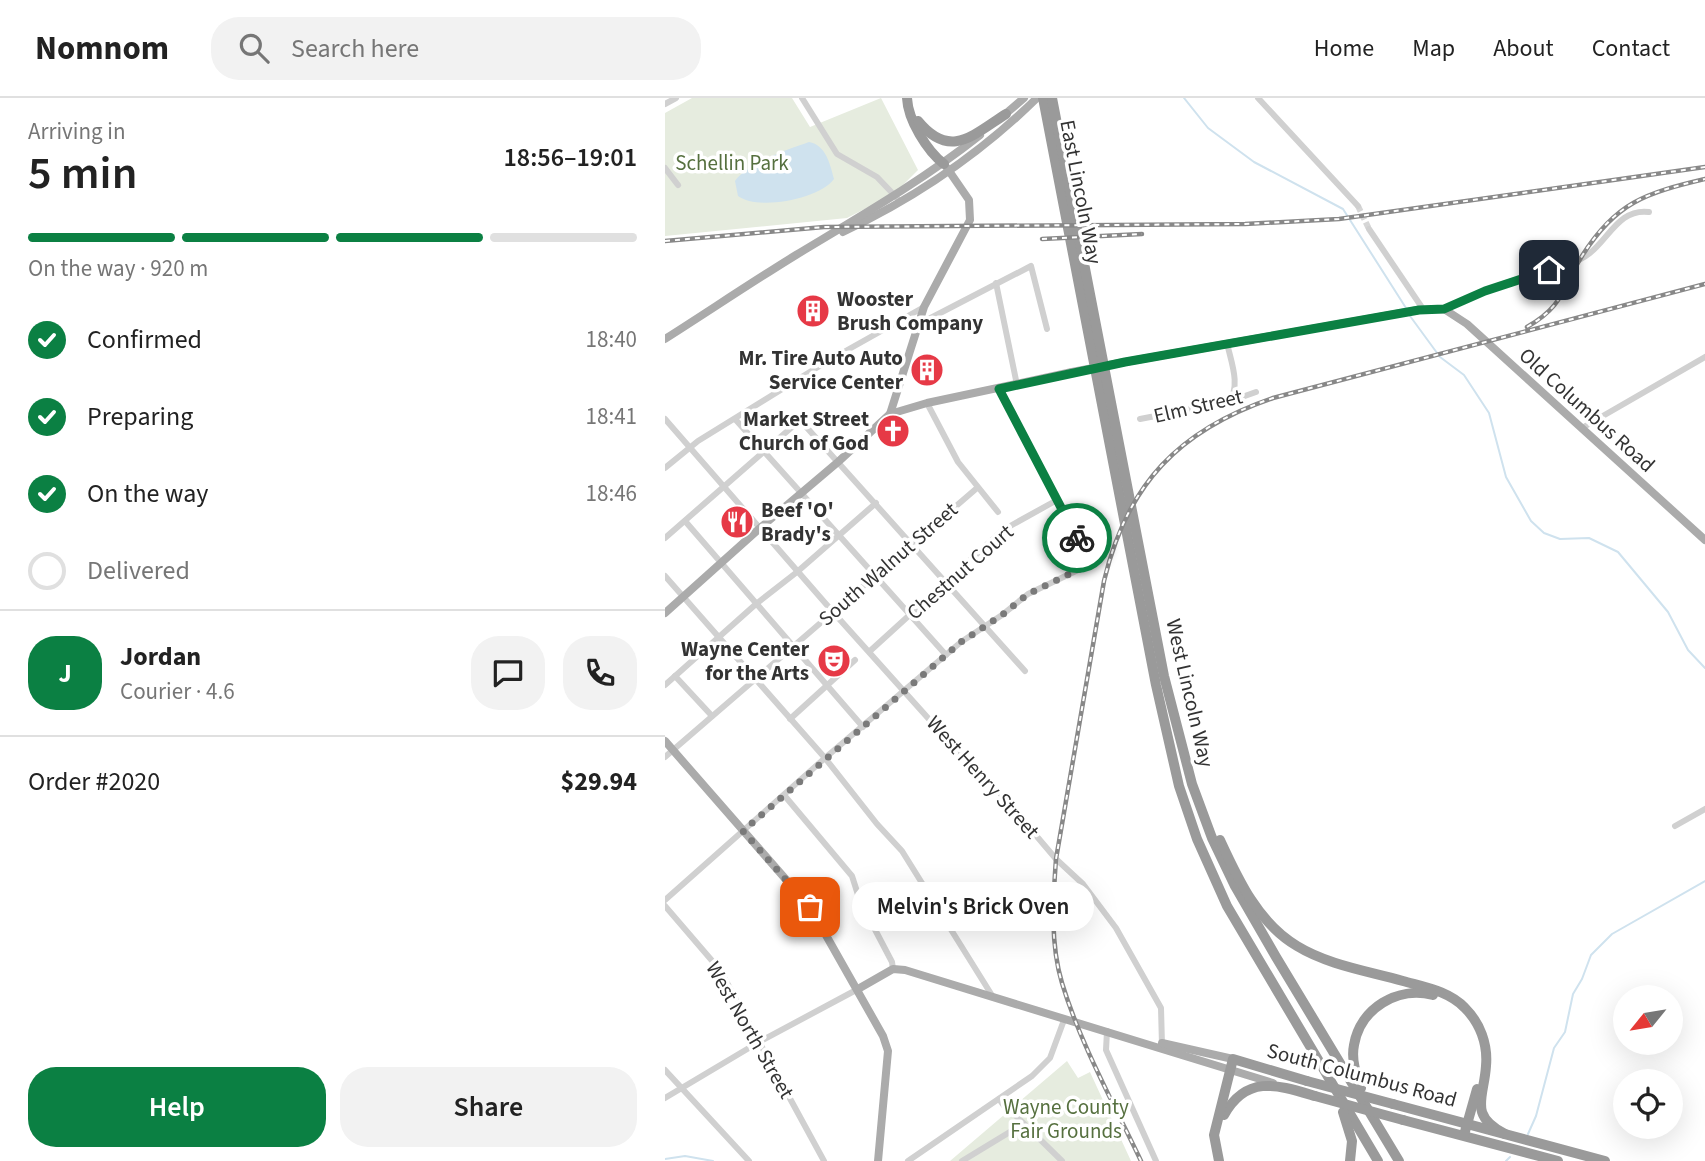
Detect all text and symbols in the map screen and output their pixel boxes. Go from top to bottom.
search box [211,17,701,80]
text: Nomnom [35,25,169,72]
icon: search [235,29,273,67]
text: Search here [291,30,419,67]
text: Home [1314,31,1374,66]
text: Map [1412,31,1455,66]
text: About [1493,31,1554,66]
text: Contact [1592,31,1670,66]
text: Arriving in [28,115,126,148]
street label: East Lincoln Way [1052,117,1110,267]
text: 18:56–19:01 [504,139,637,176]
text: 5 min [28,141,137,206]
park label: Schellin Park [675,148,789,178]
pin [1519,240,1579,300]
icon: home [1530,251,1568,289]
text: On the way · 920 m [28,252,208,285]
place label: Wooster Brush Company [837,284,983,338]
building icon: Wooster Brush Company [794,292,832,330]
icon: check [28,321,66,359]
text: Confirmed [87,321,202,358]
text: 18:40 [586,323,637,356]
street label: Old Columbus Road [1512,341,1662,479]
place label: Mr. Tire Auto Auto Service Center [739,343,904,397]
building icon: Mr. Tire Auto Auto Service Center [908,351,946,389]
street label: Elm Street [1150,381,1246,431]
icon: check [28,398,66,436]
text: Preparing [87,398,193,435]
text: 18:41 [586,400,637,433]
place label: Market Street Church of God [739,404,869,458]
church icon: Market Street Church of God [874,412,912,450]
icon: check [28,475,66,513]
text: On the way [87,475,208,512]
text: 18:46 [586,477,637,510]
place label: Beef 'O' Brady's [761,495,834,549]
street label: South Walnut Street [812,495,964,633]
restaurant icon: Beef 'O' Brady's [718,503,756,541]
courier [1042,503,1112,573]
street label: Chestnut Court [900,517,1020,627]
icon: bike [1058,519,1096,557]
text: Delivered [87,552,190,589]
street label: West Lincoln Way [1158,616,1222,770]
place label: Wayne Center for the Arts [681,634,810,688]
button: chat [471,636,545,710]
button: phone [563,636,637,710]
text: Jordan [120,638,201,675]
theatre icon: Wayne Center for the Arts [815,642,853,680]
text: J [58,655,72,692]
text: Courier · 4.6 [120,675,235,708]
street label: West Henry Street [919,709,1047,845]
text: Order #2020 [28,763,160,800]
text: $29.94 [561,763,637,800]
pin [780,877,840,937]
callout: Melvin's Brick Oven [852,882,1093,932]
icon: bag [791,888,829,926]
text: Melvin's Brick Oven [877,890,1069,923]
street label: West North Street [698,956,802,1104]
north arrow [1613,985,1683,1055]
map controls [1613,985,1683,1139]
street label: South Columbus Road [1264,1035,1460,1115]
button: Help [28,1067,326,1147]
button: Share [340,1067,637,1147]
button: locate [1613,1069,1683,1139]
park label: Wayne County Fair Grounds [1003,1092,1129,1146]

